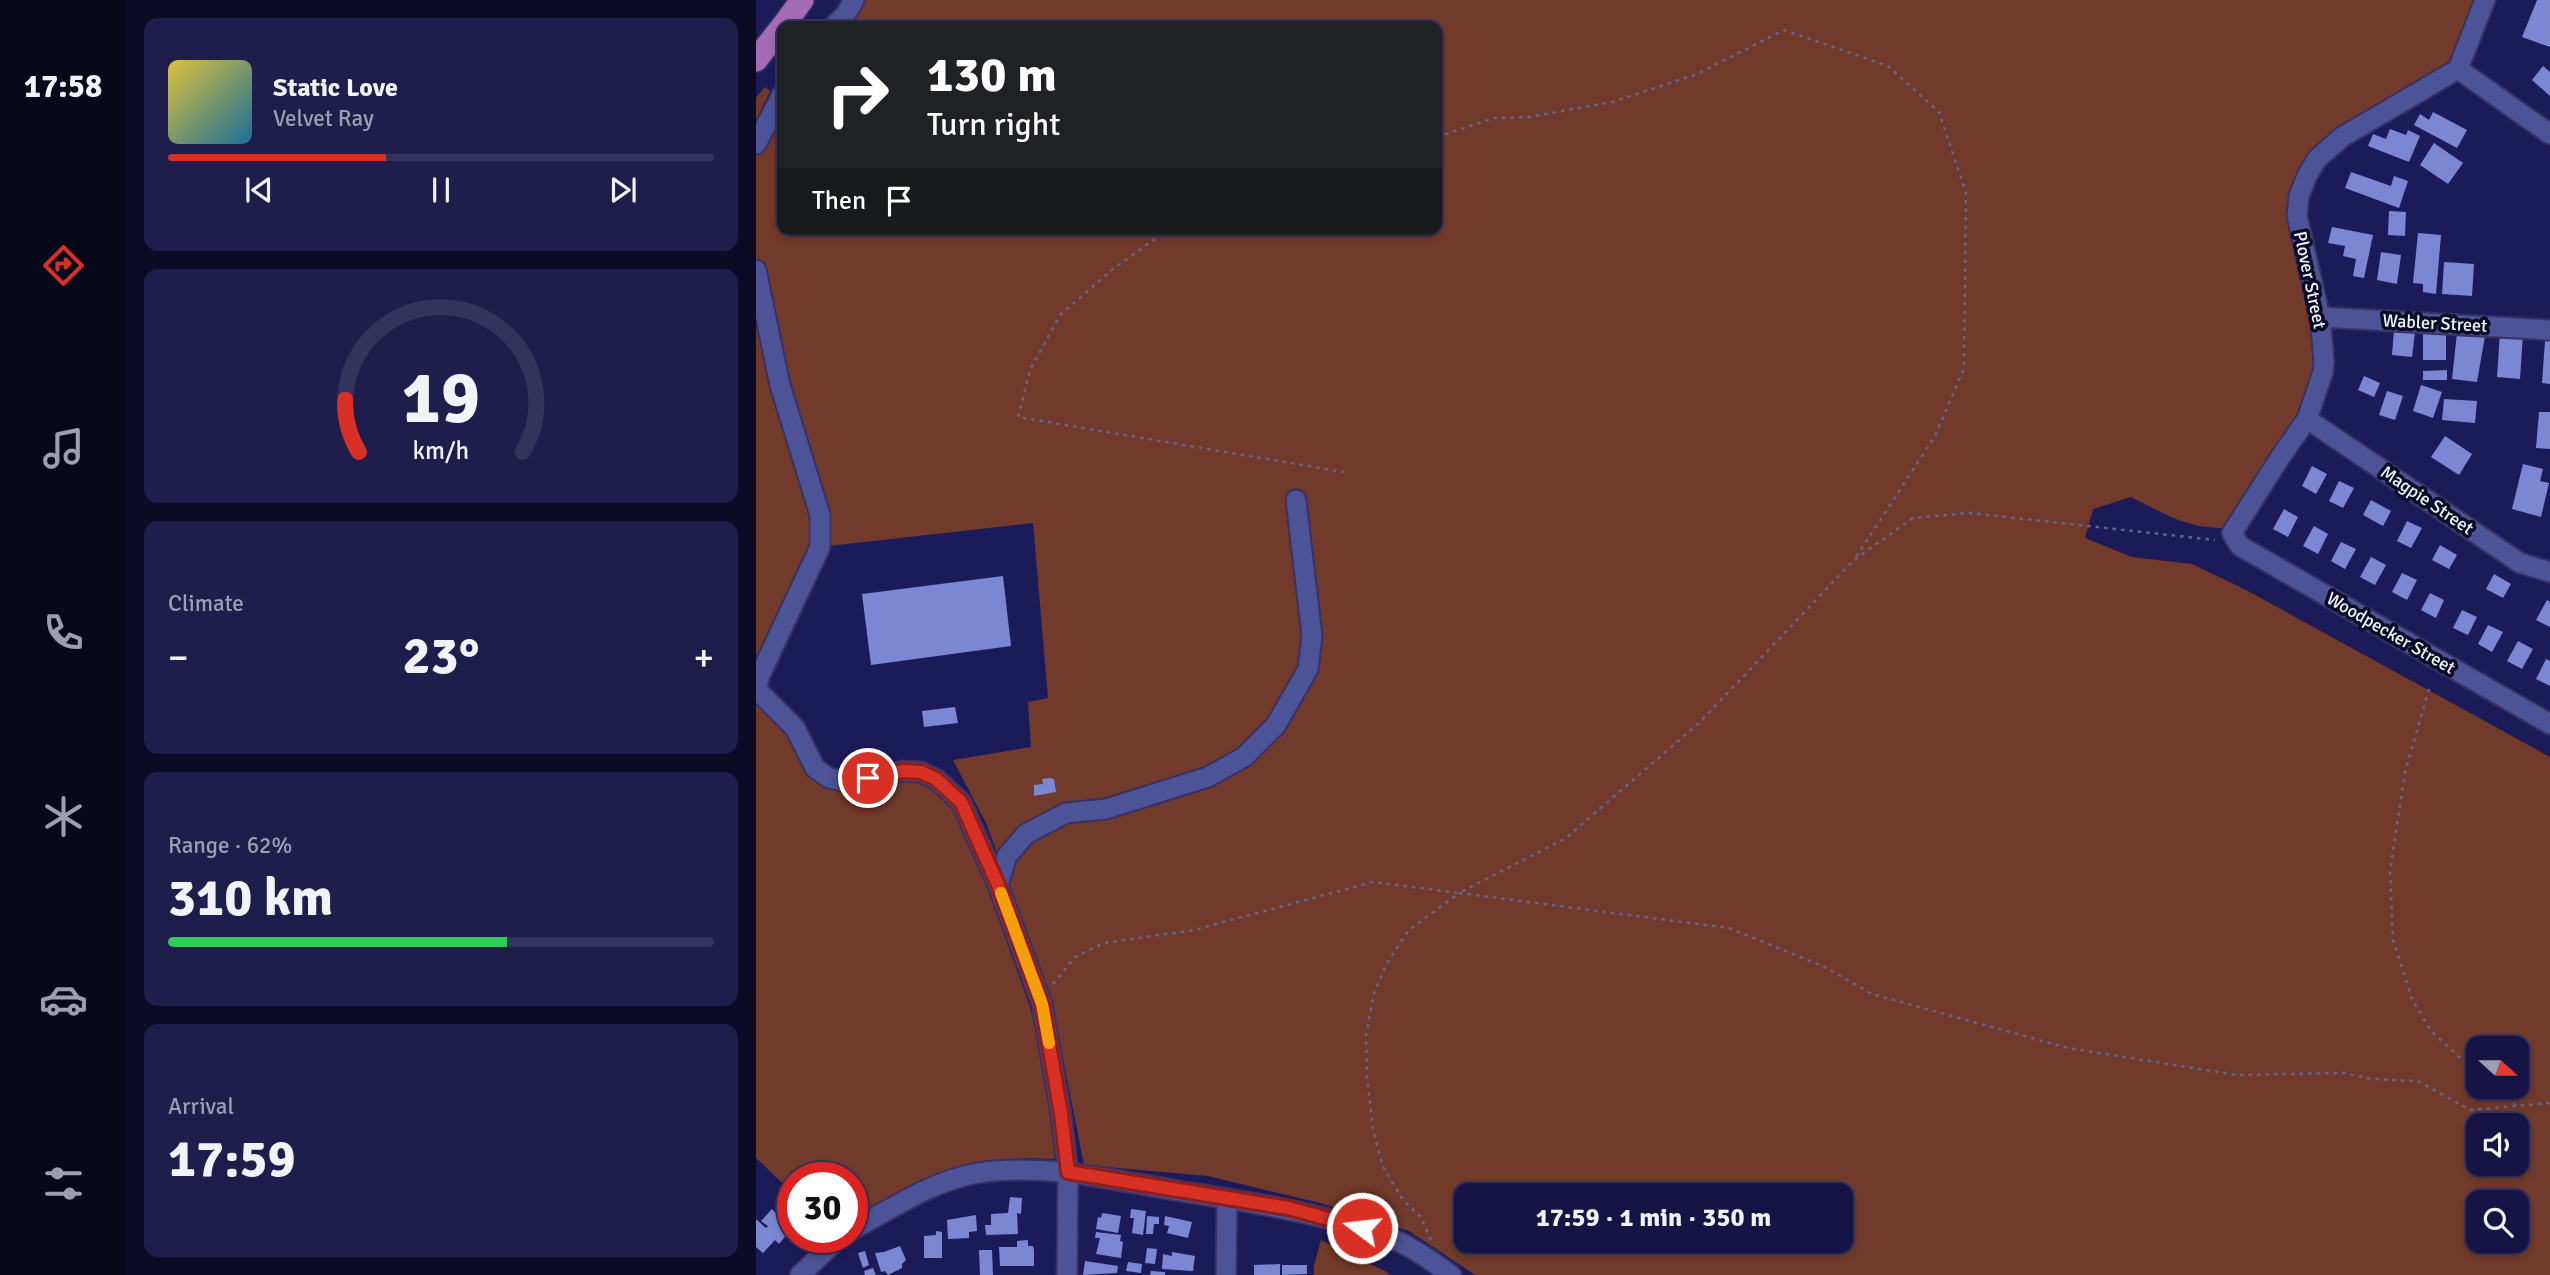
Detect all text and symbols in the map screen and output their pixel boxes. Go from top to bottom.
text: 130 m [927,45,1057,105]
icon: right [812,49,903,140]
text: 17:58 [24,67,102,106]
text: Static Love [273,72,398,104]
text: Velvet Ray [273,104,374,133]
text: Turn right [927,105,1060,144]
icon: previous [240,171,278,209]
icon: pause [422,171,460,209]
icon: next [604,171,642,209]
icon: arrive [880,182,918,220]
text: Then [812,185,866,217]
street label: Plover Street [2289,229,2331,331]
icon: directions [39,241,88,290]
street label: Wabler Street [2382,309,2488,337]
text: 19 [402,355,480,444]
icon: music [39,424,88,473]
text: km/h [413,435,469,466]
street label: Magpie Street [2376,461,2478,539]
street label: Woodpecker Street [2323,587,2459,679]
text: Climate [168,589,244,618]
icon: phone [39,608,88,657]
text: 23° [403,624,479,688]
text: − [168,634,189,681]
text: + [693,634,714,681]
pin [838,748,898,808]
icon: arrive [849,759,887,797]
icon: climate [39,792,88,841]
text: Range · 62% [168,831,292,860]
text: 310 km [168,866,333,930]
icon: car [39,975,88,1024]
north arrow [2466,1036,2529,1099]
map controls [2466,1036,2529,1253]
text: Arrival [168,1092,234,1121]
button: sound [2466,1113,2529,1176]
text: 17:59 [168,1127,296,1191]
icon: filters [39,1159,88,1208]
speed limit sign: 30 [777,1162,868,1253]
button: search [2466,1190,2529,1253]
position arrow [1325,1191,1399,1265]
text: 17:59 · 1 min · 350 m [1536,1202,1771,1234]

